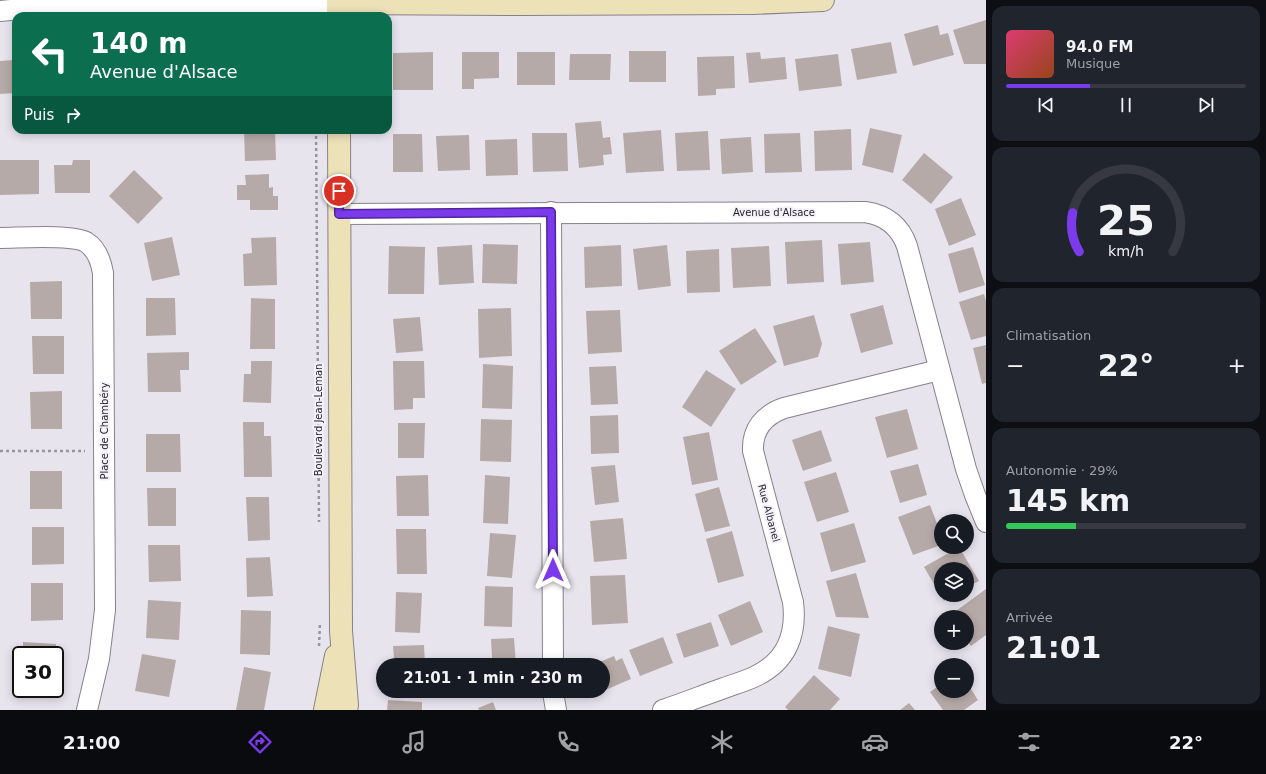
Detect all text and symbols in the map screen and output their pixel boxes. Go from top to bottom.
text: 140 m [90,27,187,60]
icon: left [24,28,76,80]
text: 94.0 FM [1066,38,1133,56]
text: Musique [1066,56,1120,71]
text: Avenue d'Alsace [90,61,238,82]
icon: previous [1035,94,1057,116]
icon: pause [1115,94,1137,116]
icon: next [1195,94,1217,116]
icon: right [62,104,84,126]
text: Puis [24,106,54,124]
pin [322,174,356,208]
icon: arrive [328,180,350,202]
text: 25 [1097,196,1155,245]
street label: Avenue d'Alsace [733,207,815,218]
text: km/h [1108,243,1144,259]
text: Climatisation [1006,328,1091,343]
text: 22° [1098,348,1154,383]
text: − [1006,353,1024,378]
text: + [1228,353,1246,378]
street label: Boulevard Jean-Leman [313,364,324,476]
street label: Place de Chambéry [99,382,110,480]
text: Autonomie · 29% [1006,463,1118,478]
street label: Rue Albanel [756,483,782,543]
text: 145 km [1006,483,1130,518]
map controls [934,514,974,698]
button: search [934,514,974,554]
position arrow [532,549,574,591]
button: layers [934,562,974,602]
button: + [934,610,974,650]
text: Arrivée [1006,610,1053,625]
text: 21:01 [1006,630,1102,665]
speed limit sign: 30 [12,646,64,698]
button: − [934,658,974,698]
text: 21:01 · 1 min · 230 m [403,669,583,687]
icon: directions [246,728,274,756]
icon: music [400,728,428,756]
icon: phone [554,728,582,756]
icon: climate [708,728,736,756]
icon: car [861,728,889,756]
icon: filters [1015,728,1043,756]
text: 21:00 [63,732,120,753]
text: 22° [1169,732,1203,753]

